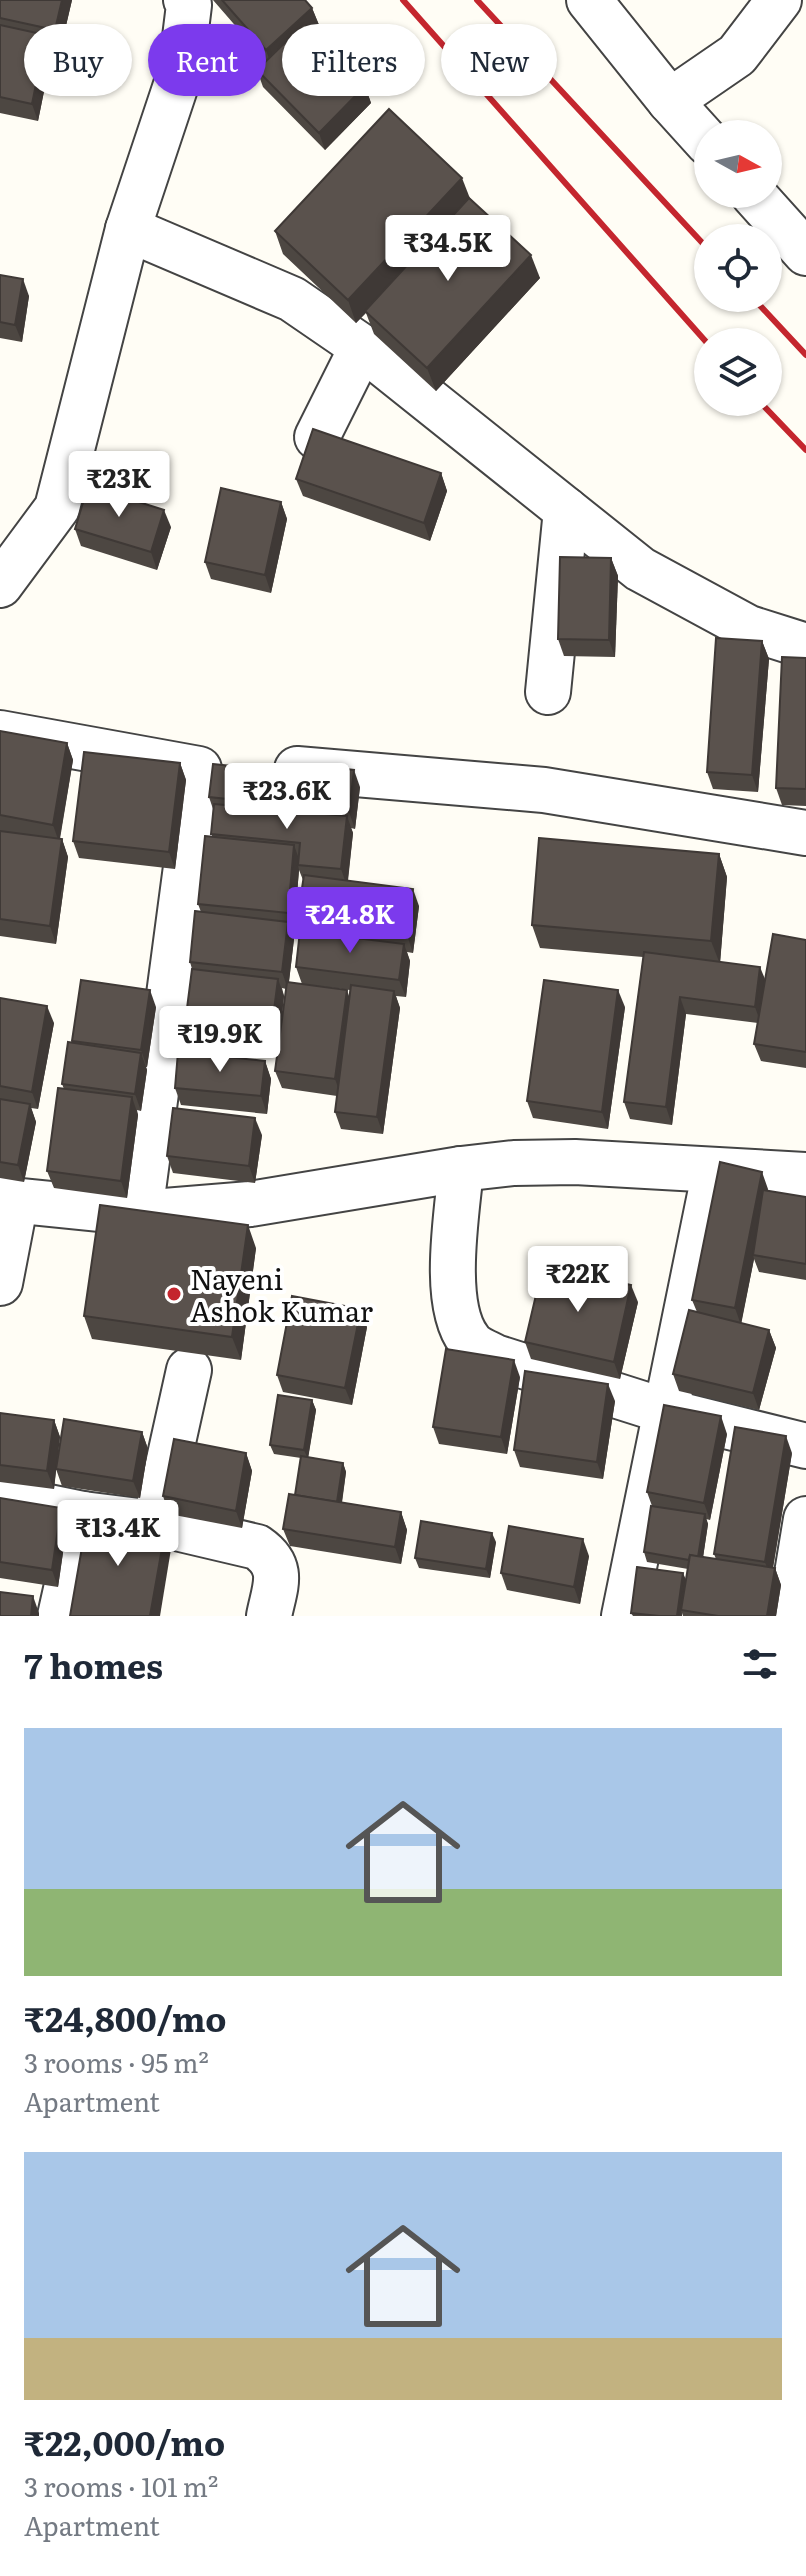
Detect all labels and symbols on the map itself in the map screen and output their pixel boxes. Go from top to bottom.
north arrow [694,120,782,208]
pin: ₹34.5K [383,215,513,283]
pin: ₹23K [72,451,166,519]
pin: ₹23.6K [222,763,352,831]
pin: ₹24.8K [285,887,415,955]
pin: ₹19.9K [155,1006,285,1074]
pin: ₹22K [531,1246,625,1314]
place label: Nayeni Ashok Kumar [190,1257,374,1331]
marker: Nayeni Ashok Kumar [165,1285,183,1303]
pin: ₹13.4K [53,1500,183,1568]

